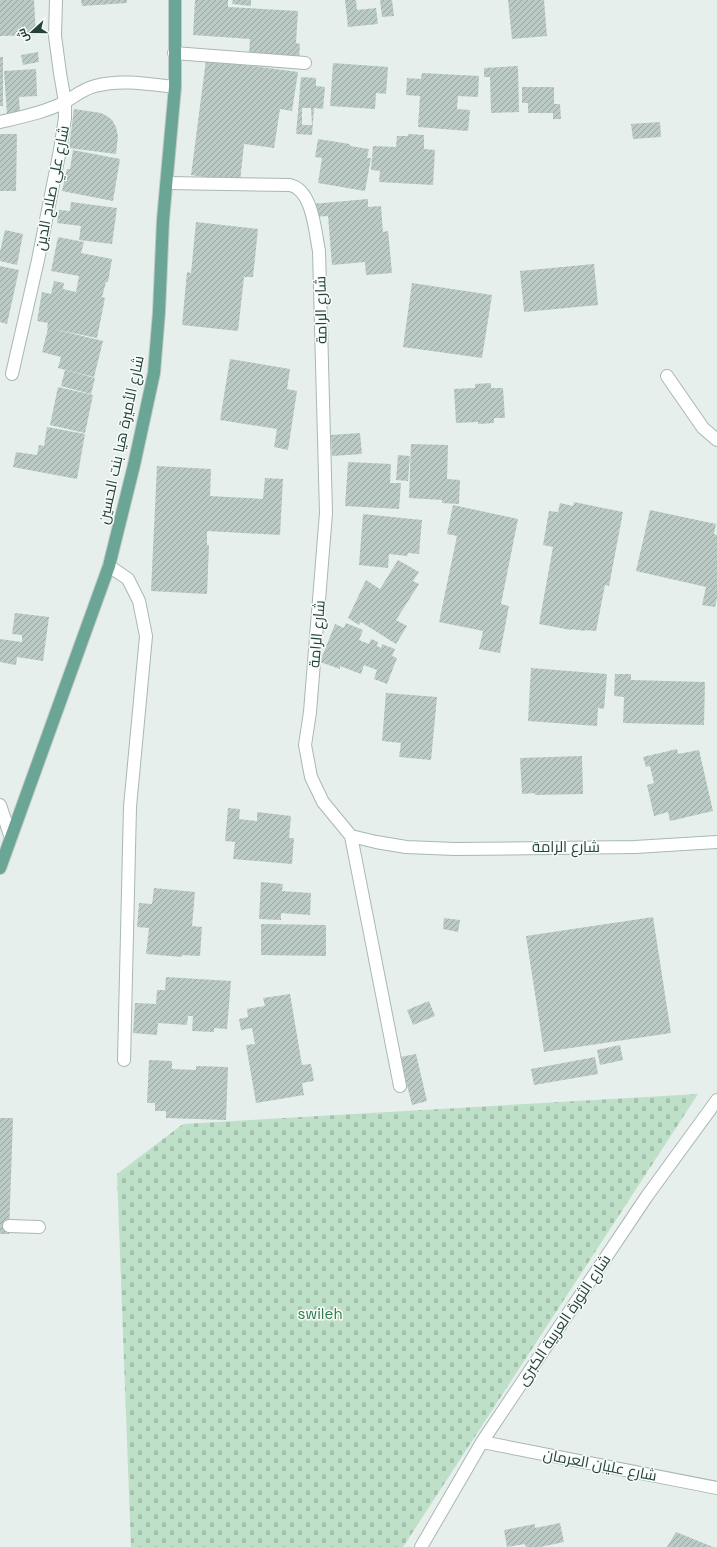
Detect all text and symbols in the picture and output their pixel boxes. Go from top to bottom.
north arrow [12,12,52,52]
text: ش [14,26,32,45]
street label: شارع علي صلاح الدين [30,124,76,253]
street label: شارع الرامة [310,276,333,344]
street label: شارع الأميرة هيا بنت الحسين [93,354,150,526]
street label: شارع الرامة [304,599,331,669]
street label: شارع الرامة [532,837,600,858]
street label: شارع الثورة العربية الكبرى [513,1250,616,1390]
park label: swileh [297,1304,343,1323]
street label: شارع عليان العرمان [541,1444,659,1487]

